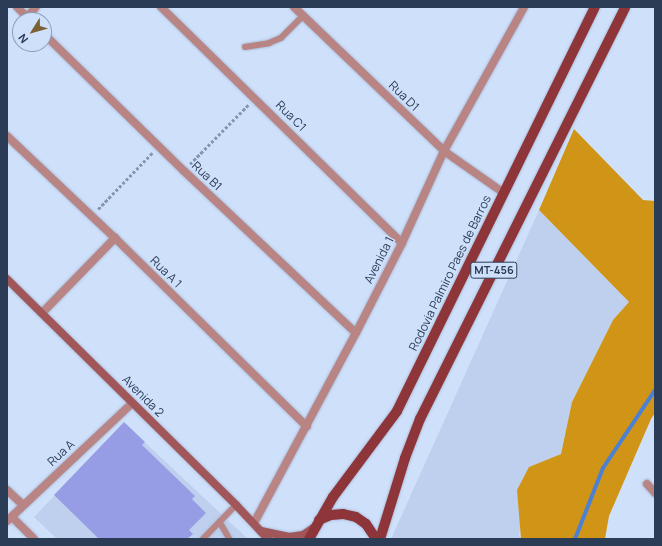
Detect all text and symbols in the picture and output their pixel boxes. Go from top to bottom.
north arrow [12,12,52,52]
text: N [14,31,31,47]
street label: Rua D1 [386,78,422,114]
street label: Rua C1 [273,98,309,134]
street label: Rua B1 [189,159,225,193]
street label: Rodovia Palmiro Paes de Barros [406,193,494,353]
street label: Avenida 1 [361,234,397,286]
street label: Rua A 1 [147,253,185,291]
road number: MT-456 [470,261,518,279]
street label: Avenida 2 [119,372,167,420]
street label: Rua A [45,437,77,469]

